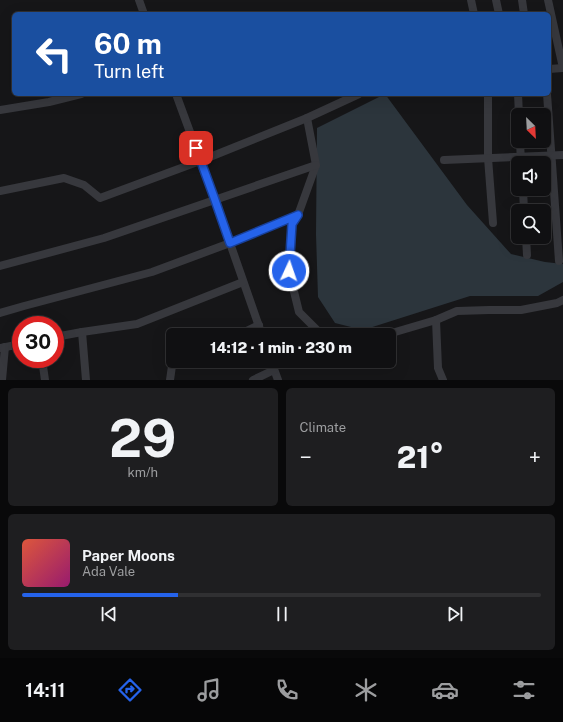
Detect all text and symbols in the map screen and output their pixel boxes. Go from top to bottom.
text: 60 m [94,27,162,60]
icon: left [28,28,80,80]
text: Turn left [94,61,164,82]
north arrow [511,108,551,148]
map controls [511,108,551,244]
pin [179,131,213,165]
icon: arrive [185,137,207,159]
button: sound [511,156,551,196]
button: search [511,204,551,244]
position arrow [268,250,310,292]
speed limit sign: 30 [12,316,64,368]
text: 14:12 · 1 min · 230 m [210,339,352,356]
text: 29 [109,408,176,469]
text: Climate [300,420,346,435]
text: 21° [397,439,444,475]
text: − [300,444,312,470]
text: + [529,444,541,470]
text: km/h [127,465,158,480]
text: Paper Moons [82,547,175,564]
text: Ada Vale [82,564,135,579]
icon: previous [98,603,120,625]
icon: pause [271,603,293,625]
icon: next [444,603,466,625]
icon: directions [116,676,144,704]
icon: music [195,676,223,704]
icon: phone [273,676,301,704]
icon: climate [352,676,380,704]
icon: car [431,676,459,704]
icon: filters [510,676,538,704]
text: 14:11 [25,680,65,701]

